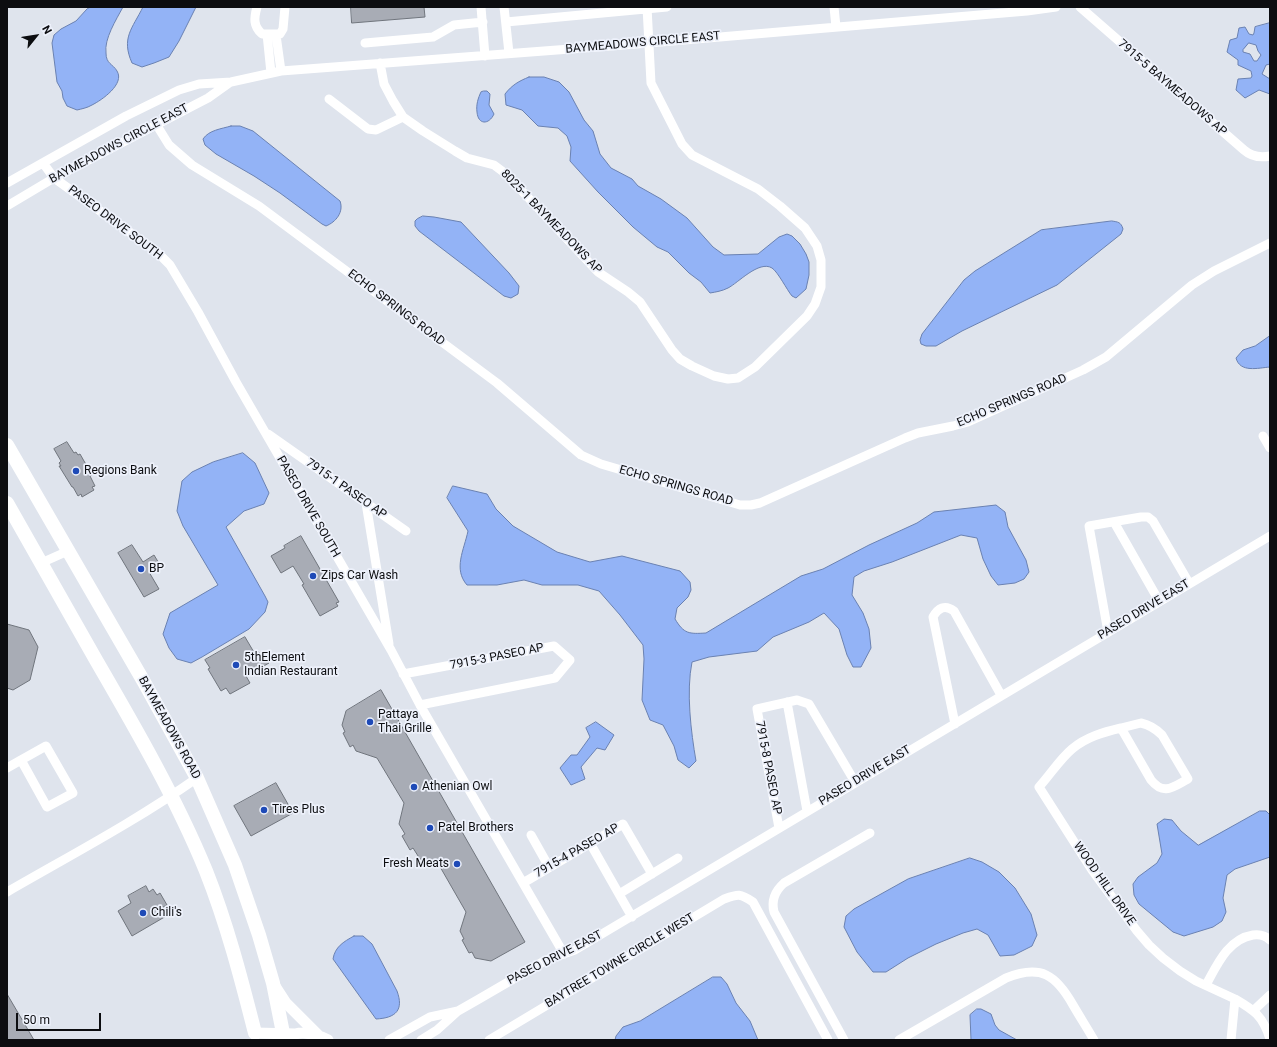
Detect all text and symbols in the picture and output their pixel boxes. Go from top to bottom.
north arrow [16,16,56,56]
text: N [39,23,54,36]
street label: BAYMEADOWS CIRCLE EAST [565,29,721,57]
street label: 7915-5 BAYMEADOWS AP [1115,37,1229,139]
street label: BAYMEADOWS CIRCLE EAST [47,101,191,187]
street label: 8025-1 BAYMEADOWS AP [497,167,605,277]
street label: PASEO DRIVE SOUTH [65,183,165,263]
street label: ECHO SPRINGS ROAD [345,267,447,349]
street label: ECHO SPRINGS ROAD [955,371,1069,431]
street label: PASEO DRIVE SOUTH [273,454,343,560]
street label: 7915-1 PASEO AP [303,456,389,522]
street label: ECHO SPRINGS ROAD [617,463,735,509]
place label: Regions Bank [84,464,157,478]
marker: Regions Bank [71,466,81,476]
place label: BP [149,562,164,576]
marker: BP [136,564,146,574]
place label: Zips Car Wash [321,569,398,583]
marker: Zips Car Wash [308,571,318,581]
street label: PASEO DRIVE EAST [1095,577,1193,643]
street label: 7915-3 PASEO AP [449,641,545,673]
place label: 5thElement Indian Restaurant [244,651,338,679]
marker: 5thElement Indian Restaurant [231,660,241,670]
street label: BAYMEADOWS ROAD [135,674,203,782]
place label: Pattaya Thai Grille [378,708,432,736]
marker: Pattaya Thai Grille [365,717,375,727]
street label: 7915-8 PASEO AP [752,720,784,816]
street label: PASEO DRIVE EAST [816,743,914,809]
place label: Athenian Owl [422,780,492,794]
marker: Athenian Owl [409,782,419,792]
place label: Tires Plus [272,803,325,817]
marker: Tires Plus [259,805,269,815]
place label: Patel Brothers [438,821,514,835]
street label: 7915-4 PASEO AP [532,821,622,881]
marker: Patel Brothers [425,823,435,833]
street label: WOOD HILL DRIVE [1070,839,1138,929]
place label: Fresh Meats [383,857,449,871]
marker: Fresh Meats [452,859,462,869]
place label: Chili's [151,906,182,920]
marker: Chili's [138,908,148,918]
street label: BAYTREE TOWNE CIRCLE WEST [543,911,697,1011]
street label: PASEO DRIVE EAST [505,928,605,988]
scale bar [18,1005,103,1031]
text: 50 m [23,1013,50,1027]

